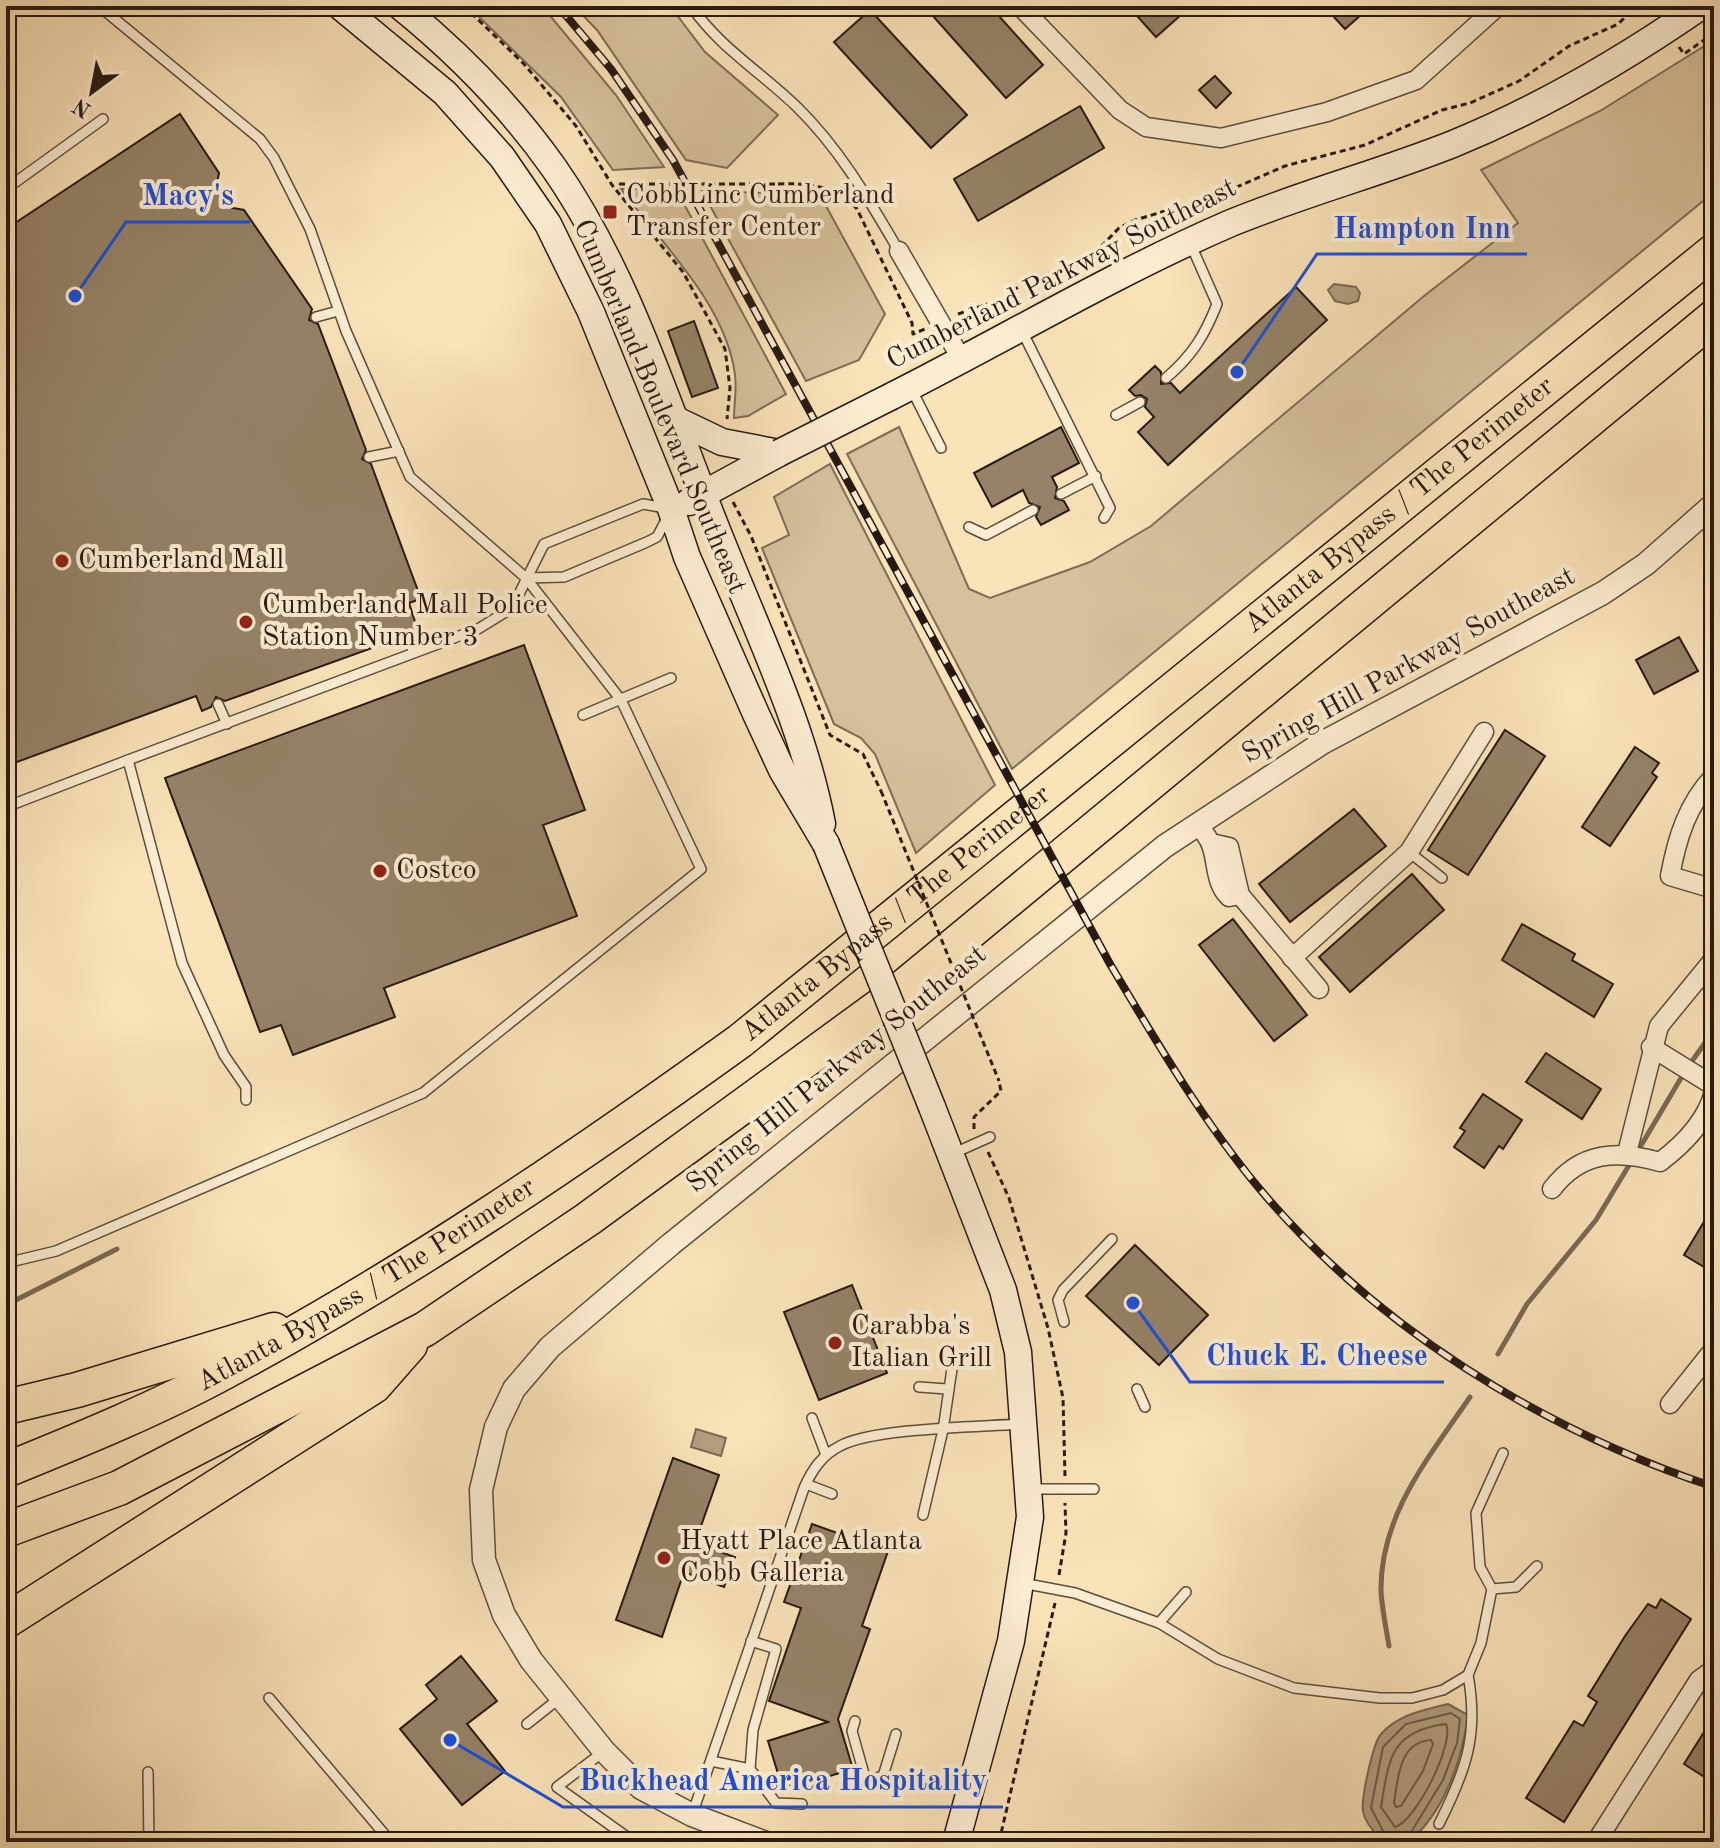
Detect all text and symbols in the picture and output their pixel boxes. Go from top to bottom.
north arrow [52,52,132,132]
text: N [69,93,95,121]
callout: Macy's [126,168,250,222]
street label: Cumberland Parkway Southeast [883,174,1241,376]
text: Macy's [142,182,234,212]
place label: CobbLinc Cumberland Transfer Center [626,182,895,242]
callout: Hampton Inn [1317,200,1527,254]
marker: CobbLinc Cumberland Transfer Center [601,203,619,221]
text: Hampton Inn [1333,215,1511,245]
street label: Cumberland Boulevard Southeast [567,216,751,598]
street label: Atlanta Bypass / The Perimeter [1240,372,1560,639]
place label: Cumberland Mall [78,547,284,575]
marker: Cumberland Mall [53,552,71,570]
street label: Spring Hill Parkway Southeast [1238,563,1580,769]
place label: Cumberland Mall Police Station Number 3 [262,592,548,652]
marker: Cumberland Mall Police Station Number 3 [237,613,255,631]
street label: Atlanta Bypass / The Perimeter [736,781,1056,1048]
place label: Costco [396,857,477,885]
marker: Costco [371,862,389,880]
street label: Spring Hill Parkway Southeast [682,941,992,1199]
street label: Atlanta Bypass / The Perimeter [193,1173,541,1397]
place label: Carabba's Italian Grill [851,1313,992,1373]
callout: Chuck E. Cheese [1190,1328,1444,1382]
marker: Carabba's Italian Grill [826,1334,844,1352]
text: Chuck E. Cheese [1206,1342,1428,1372]
place label: Hyatt Place Atlanta Cobb Galleria [680,1528,922,1588]
marker: Hyatt Place Atlanta Cobb Galleria [655,1549,673,1567]
callout: Buckhead America Hospitality [563,1753,1003,1807]
text: Buckhead America Hospitality [579,1767,987,1797]

